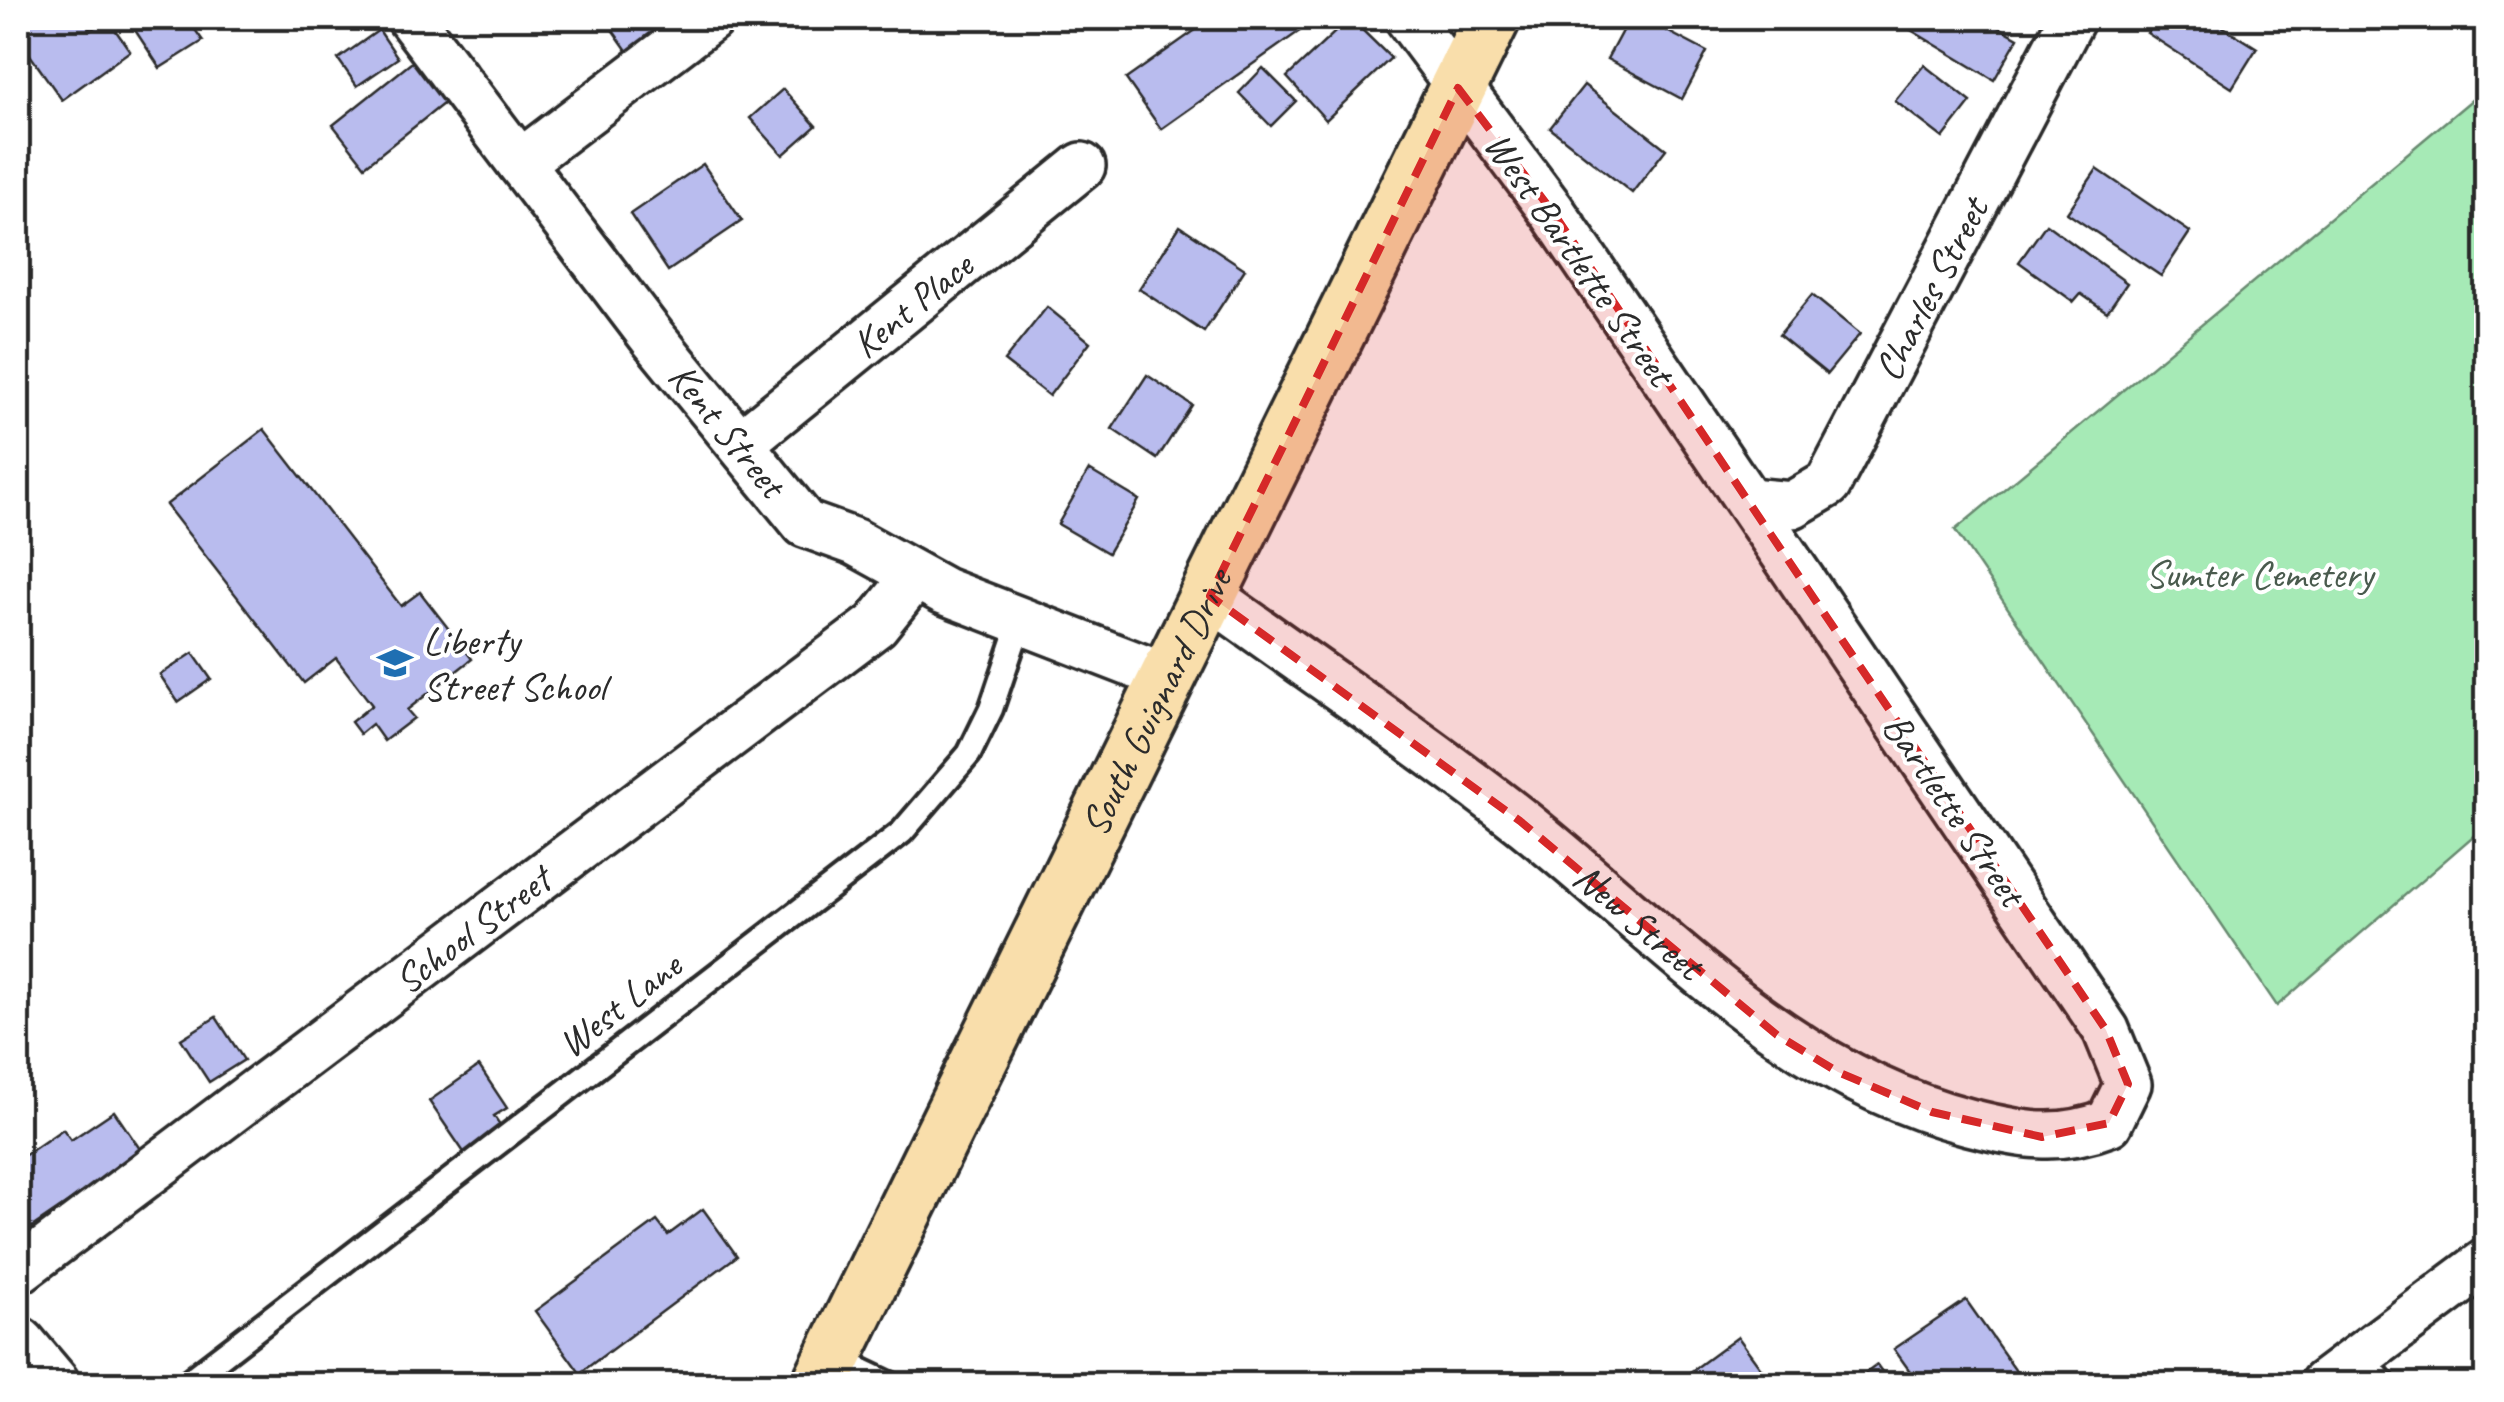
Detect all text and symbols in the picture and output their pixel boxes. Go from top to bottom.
street label: West Bartlette Street [1473,122,1687,398]
street label: Charles Street [1863,186,2001,389]
street label: Kent Place [842,239,985,369]
street label: Kent Street [657,353,799,510]
park label: Sumter Cemetery [2145,549,2376,599]
street label: South Guignard Drive [1070,558,1244,844]
place label: Liberty Street School [423,616,612,712]
school or university icon: Liberty Street School [376,644,414,682]
street label: Bartlette Street [1872,704,2039,918]
street label: School Street [384,852,565,1005]
street label: New Street [1563,852,1715,993]
street label: West Lane [548,939,694,1068]

